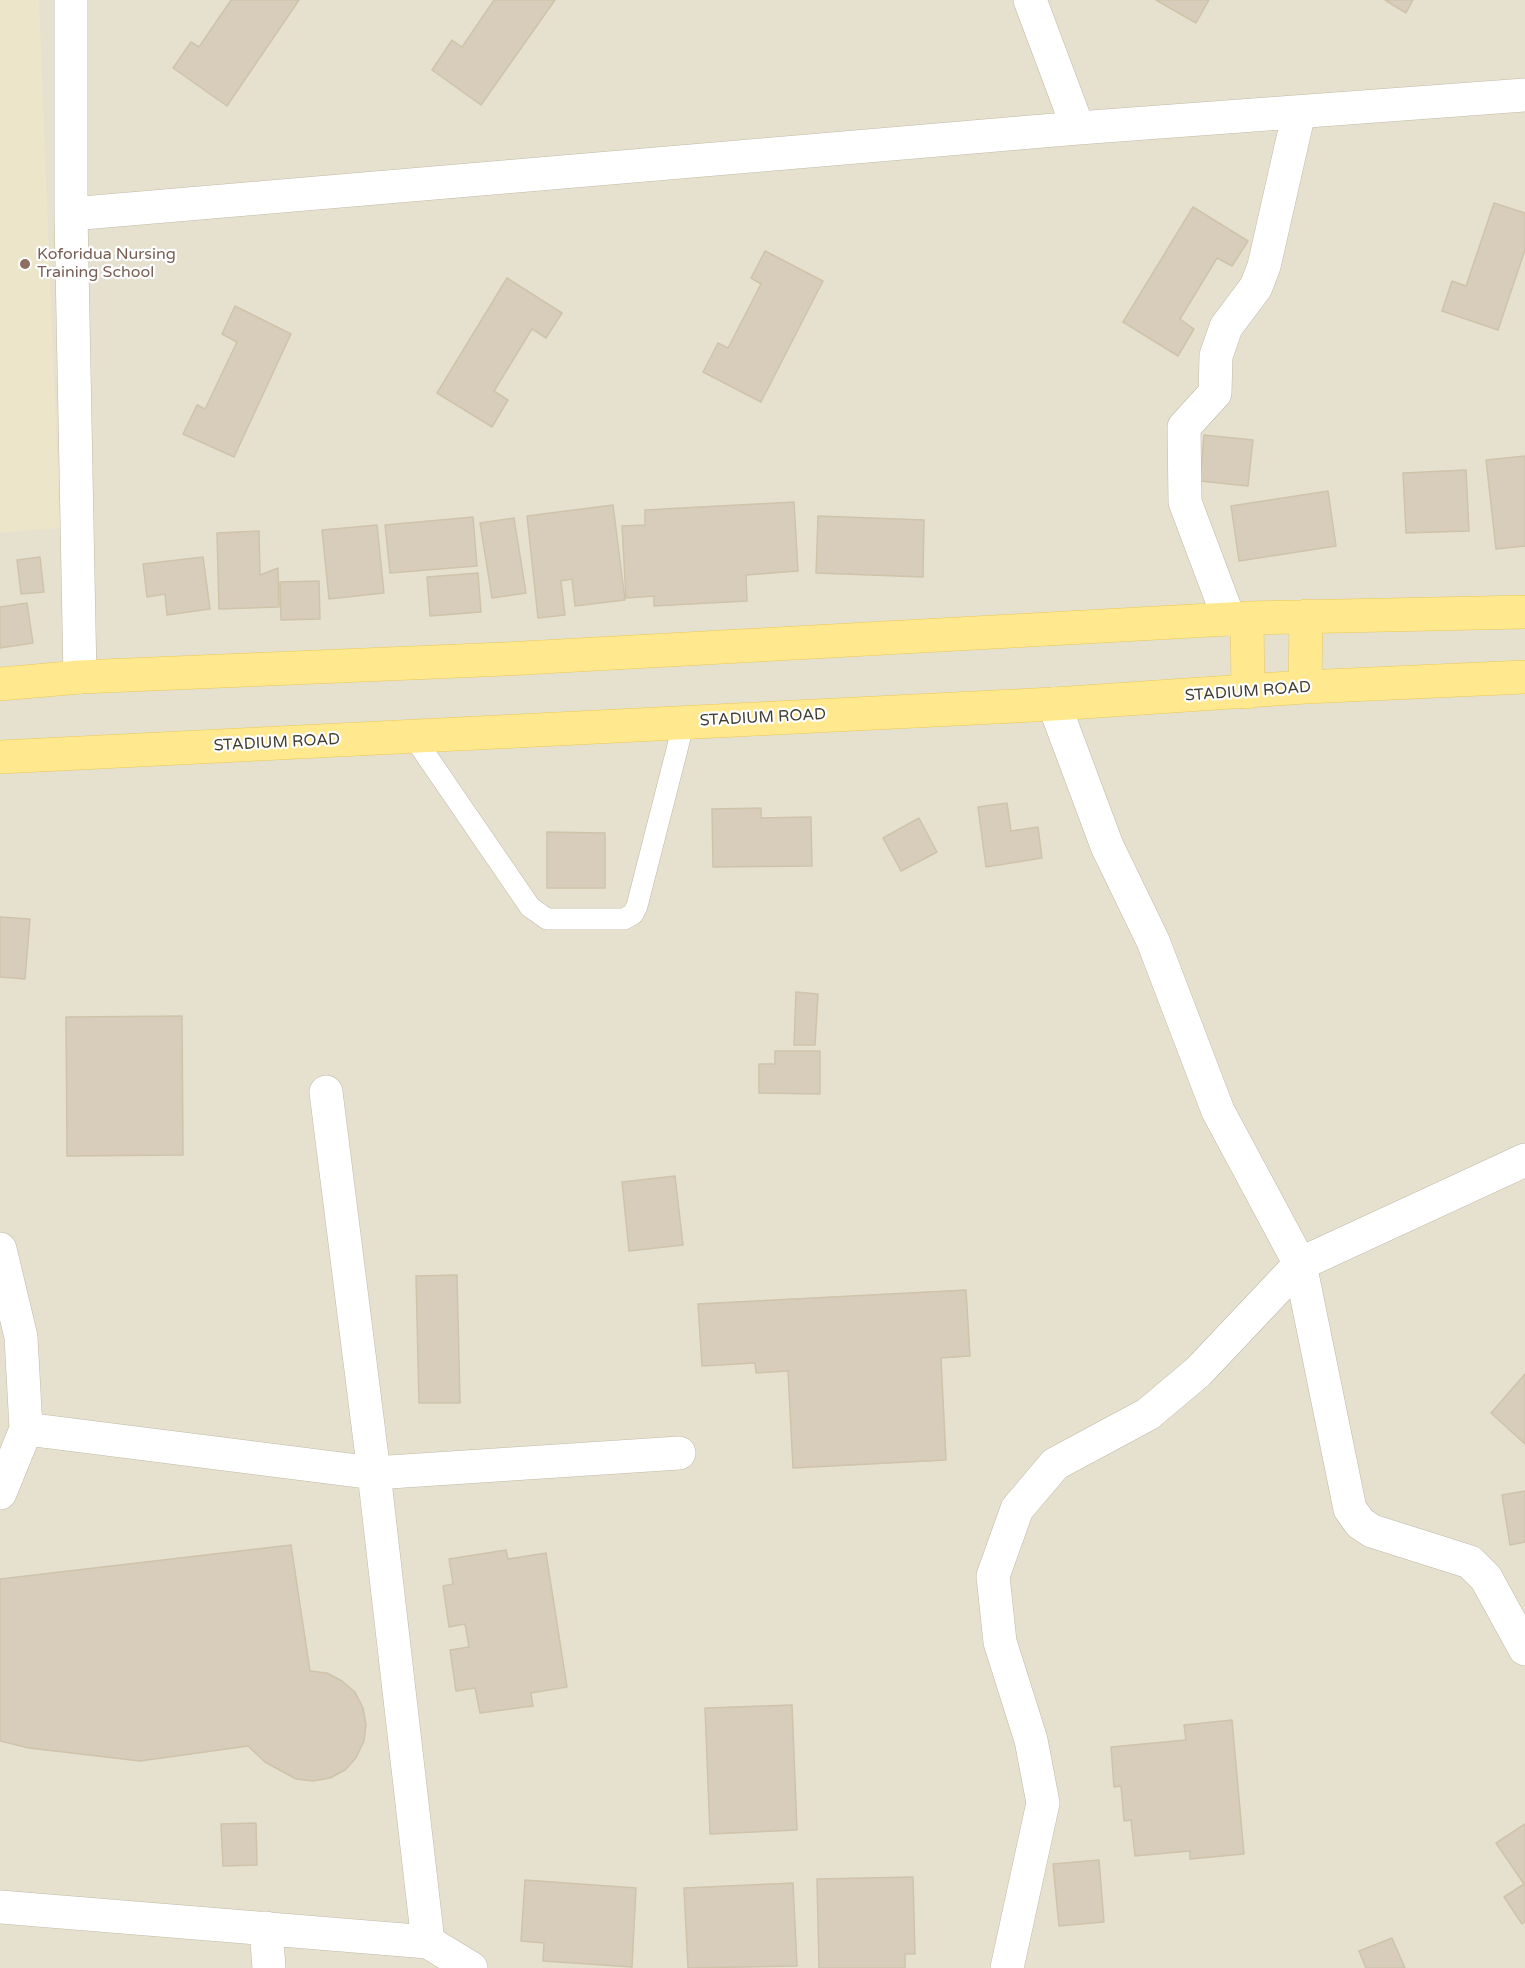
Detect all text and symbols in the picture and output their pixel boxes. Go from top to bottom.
place label: Koforidua Nursing Training School [37,245,176,283]
marker: Koforidua Nursing Training School [18,257,32,271]
street label: STADIUM ROAD [1184,678,1312,706]
street label: STADIUM ROAD [699,705,827,731]
street label: STADIUM ROAD [213,730,341,756]

